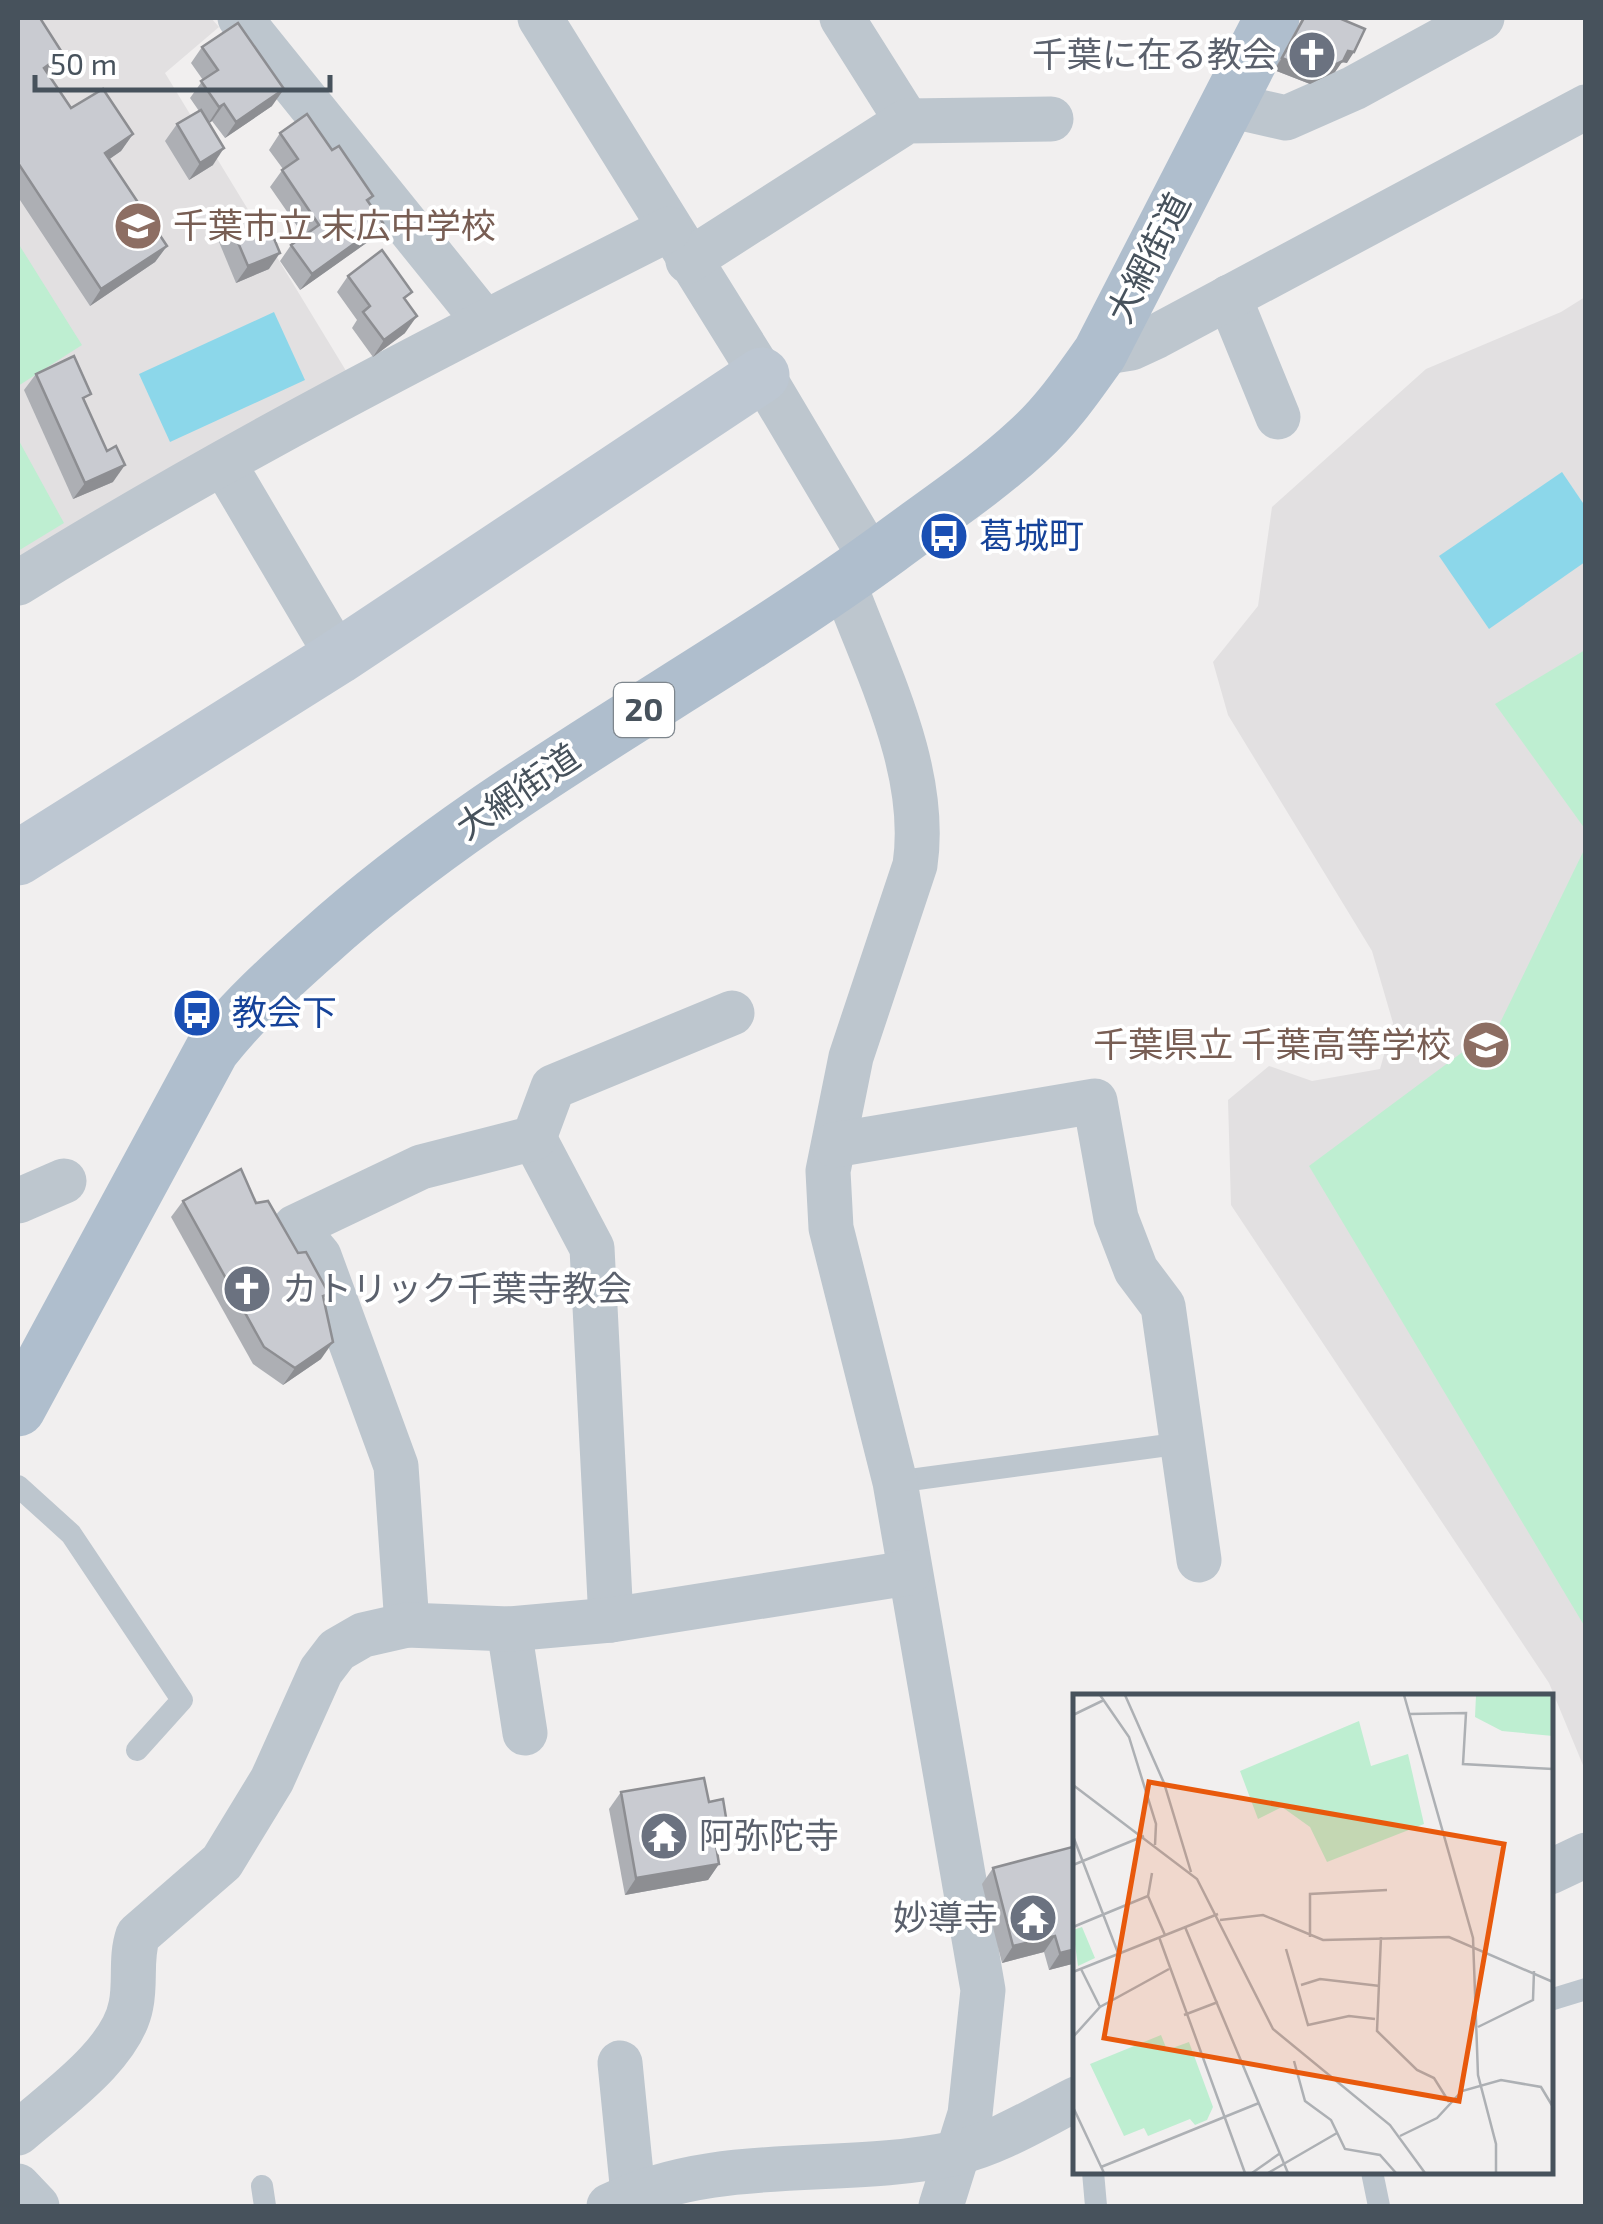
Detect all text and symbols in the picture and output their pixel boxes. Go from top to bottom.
church icon: 千葉に在る教会 [1286,29,1338,81]
scale bar [35,30,330,92]
place label: 千葉に在る教会 [1032,32,1277,74]
text: 50 m [50,45,117,81]
street label: 大網街道 [1097,185,1198,329]
school or university icon: 千葉市立 末広中学校 [112,200,164,252]
place label: 千葉市立 末広中学校 [173,203,496,245]
bus stop icon: 葛城町 [918,510,970,562]
place label: 葛城町 [979,513,1084,555]
road number: 20 [614,683,674,737]
street label: 大網街道 [447,734,587,847]
bus stop icon: 教会下 [171,987,223,1039]
place label: 教会下 [232,990,337,1032]
school or university icon: 千葉県立 千葉高等学校 [1460,1019,1512,1071]
place label: 千葉県立 千葉高等学校 [1093,1022,1451,1064]
church icon: カトリック千葉寺教会 [221,1263,273,1315]
place label: カトリック千葉寺教会 [282,1266,632,1308]
inset map [1073,1694,1553,2174]
temple icon: 阿弥陀寺 [638,1810,690,1862]
place label: 阿弥陀寺 [699,1813,839,1855]
temple icon: 妙導寺 [1007,1892,1059,1944]
place label: 妙導寺 [893,1895,998,1937]

